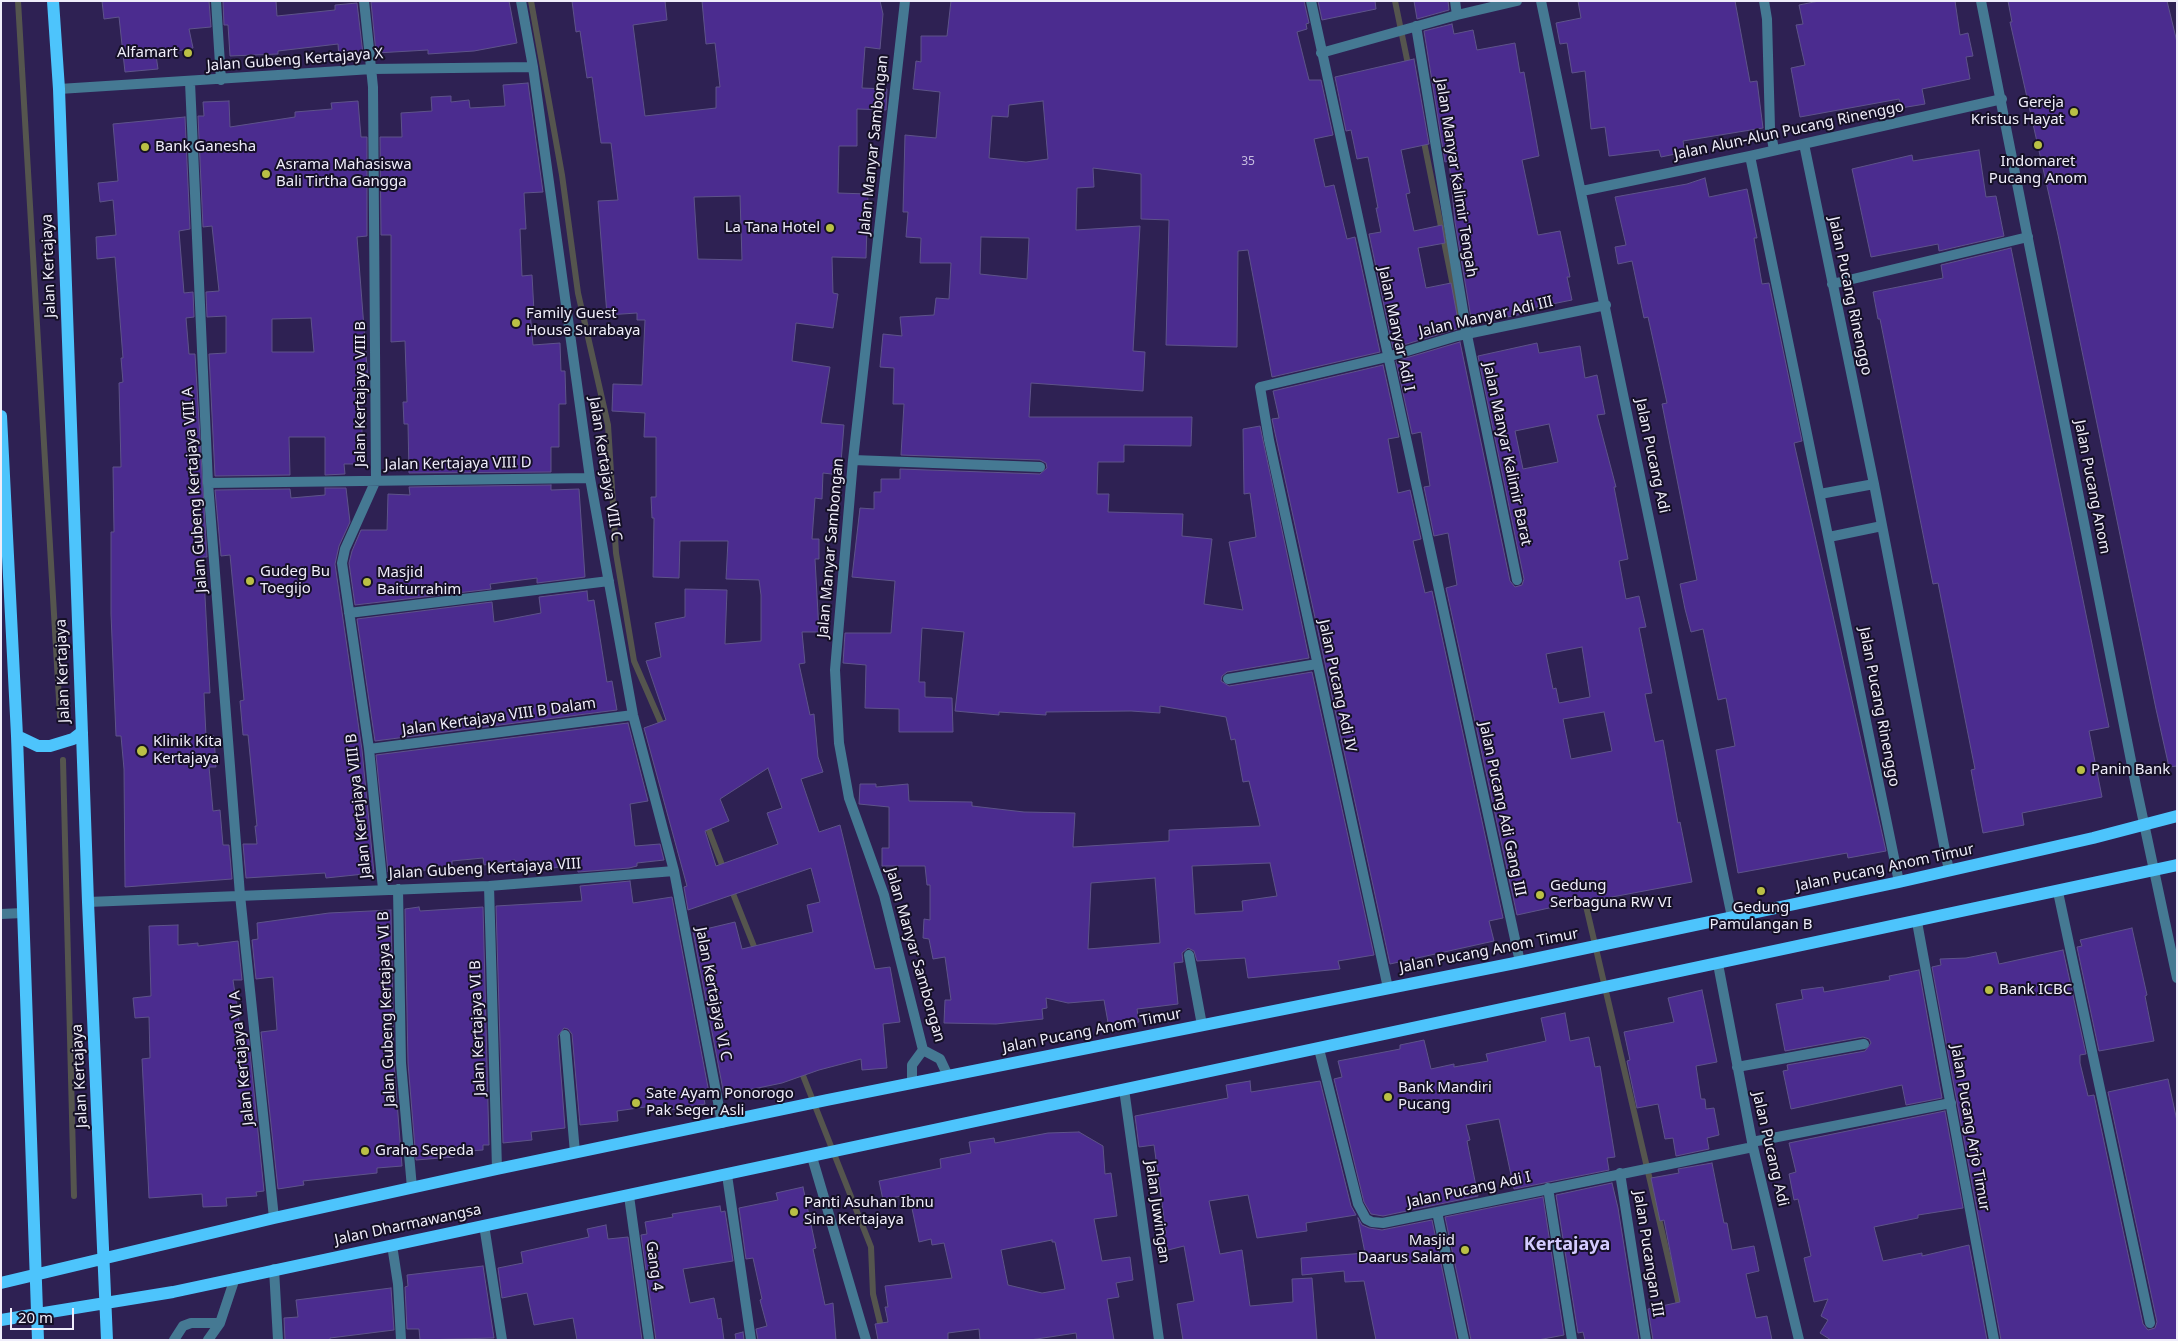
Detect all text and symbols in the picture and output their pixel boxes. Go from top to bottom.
place label: Alfamart [117,44,178,62]
street label: Jalan Gubeng Kertajaya X [206,45,384,75]
marker: Alfamart [182,47,194,59]
street label: Jalan Manyar Sambongan [856,54,892,236]
street label: Jalan Manyar Kalimir Tengah [1431,77,1481,279]
place label: Gereja Kristus Hayat [1971,94,2064,129]
street label: Jalan Alun-Alun Pucang Rinenggo [1672,98,1906,164]
marker: Gereja Kristus Hayat [2068,106,2080,118]
place label: Bank Ganesha [155,138,256,156]
marker: Indomaret Pucang Anom [2032,139,2044,151]
marker: Bank Ganesha [139,141,151,153]
place label: Indomaret Pucang Anom [1989,153,2087,188]
house number: 35 [1241,155,1255,169]
place label: Asrama Mahasiswa Bali Tirtha Gangga [276,156,412,191]
marker: Asrama Mahasiswa Bali Tirtha Gangga [260,168,272,180]
street label: Jalan Kertajaya [38,214,60,318]
street label: Jalan Pucang Rinenggo [1824,215,1876,377]
place label: La Tana Hotel [725,219,820,237]
marker: La Tana Hotel [824,222,836,234]
street label: Jalan Manyar Adi I [1374,265,1418,393]
street label: Jalan Manyar Adi III [1417,293,1555,341]
place label: Family Guest House Surabaya [526,305,641,340]
marker: Family Guest House Surabaya [510,317,522,329]
street label: Jalan Kertajaya VIII B [352,321,370,467]
street label: Jalan Manyar Kalimir Barat [1479,361,1535,547]
street label: Jalan Gubeng Kertajaya VIII A [179,387,211,593]
street label: Jalan Kertajaya VIII C [585,396,625,542]
street label: Jalan Pucang Adi [1631,397,1673,515]
street label: Jalan Pucang Anom [2070,418,2114,556]
street label: Jalan Kertajaya VIII D [384,454,532,474]
street label: Jalan Manyar Sambongan [814,457,848,639]
place label: Gudeg Bu Toegijo [260,563,330,598]
place label: Masjid Baiturrahim [377,564,461,599]
marker: Gudeg Bu Toegijo [244,575,256,587]
marker: Masjid Baiturrahim [361,576,373,588]
street label: Jalan Pucang Adi IV [1314,618,1360,754]
street label: Jalan Kertajaya [52,619,74,723]
street label: Jalan Pucang Rinenggo [1855,626,1903,788]
street label: Jalan Kertajaya VIII B Dalam [401,694,597,740]
street label: Jalan Pucang Adi Gang III [1475,720,1529,898]
place label: Klinik Kita Kertajaya [153,733,222,768]
street label: Jalan Kertajaya VIII B [342,733,376,879]
marker: Klinik Kita Kertajaya [135,744,149,758]
place label: Panin Bank [2091,761,2170,779]
marker: Panin Bank [2075,764,2087,776]
street label: Jalan Pucang Anom Timur [1794,840,1976,896]
street label: Jalan Gubeng Kertajaya VIII [388,855,582,883]
street label: Jalan Manyar Sambongan [881,866,949,1044]
place label: Gedung Serbaguna RW VI [1550,877,1672,912]
marker: Gedung Pamulangan B [1755,885,1767,897]
marker: Gedung Serbaguna RW VI [1534,889,1546,901]
place label: Gedung Pamulangan B [1710,899,1812,934]
street label: Jalan Gubeng Kertajaya VI B [375,911,399,1107]
street label: Jalan Pucang Anom Timur [1398,925,1580,977]
street label: Jalan Kertajaya VI C [691,926,735,1062]
street label: Jalan Kertajaya VI B [467,960,489,1096]
place label: Bank ICBC [1999,981,2072,999]
marker: Bank ICBC [1983,984,1995,996]
street label: Jalan Kertajaya VI A [226,990,258,1126]
street label: Jalan Pucang Anom Timur [1001,1005,1183,1057]
street label: Jalan Kertajaya [68,1024,92,1128]
street label: Jalan Pucang Arjo Timur [1946,1043,1994,1213]
place label: Bank Mandiri Pucang [1398,1079,1492,1114]
place label: Sate Ayam Ponorogo Pak Seger Asli [646,1085,794,1120]
street label: Jalan Pucang Adi [1748,1090,1792,1208]
marker: Bank Mandiri Pucang [1382,1091,1394,1103]
marker: Sate Ayam Ponorogo Pak Seger Asli [630,1097,642,1109]
place label: Graha Sepeda [375,1142,474,1160]
marker: Graha Sepeda [359,1145,371,1157]
street label: Jalan Juwingan [1141,1160,1173,1264]
street label: Jalan Pucang Adi I [1406,1168,1532,1212]
street label: Jalan Pucangan III [1629,1190,1667,1318]
place label: Panti Asuhan Ibnu Sina Kertajaya [804,1194,934,1229]
street label: Jalan Dharmawangsa [333,1201,483,1249]
marker: Panti Asuhan Ibnu Sina Kertajaya [788,1206,800,1218]
place label: Masjid Daarus Salam [1358,1232,1455,1267]
district label: Kertajaya [1524,1234,1610,1256]
street label: Gang 4 [642,1240,666,1292]
marker: Masjid Daarus Salam [1459,1244,1471,1256]
scale bar [12,1298,76,1330]
text: 20 m [18,1307,53,1327]

